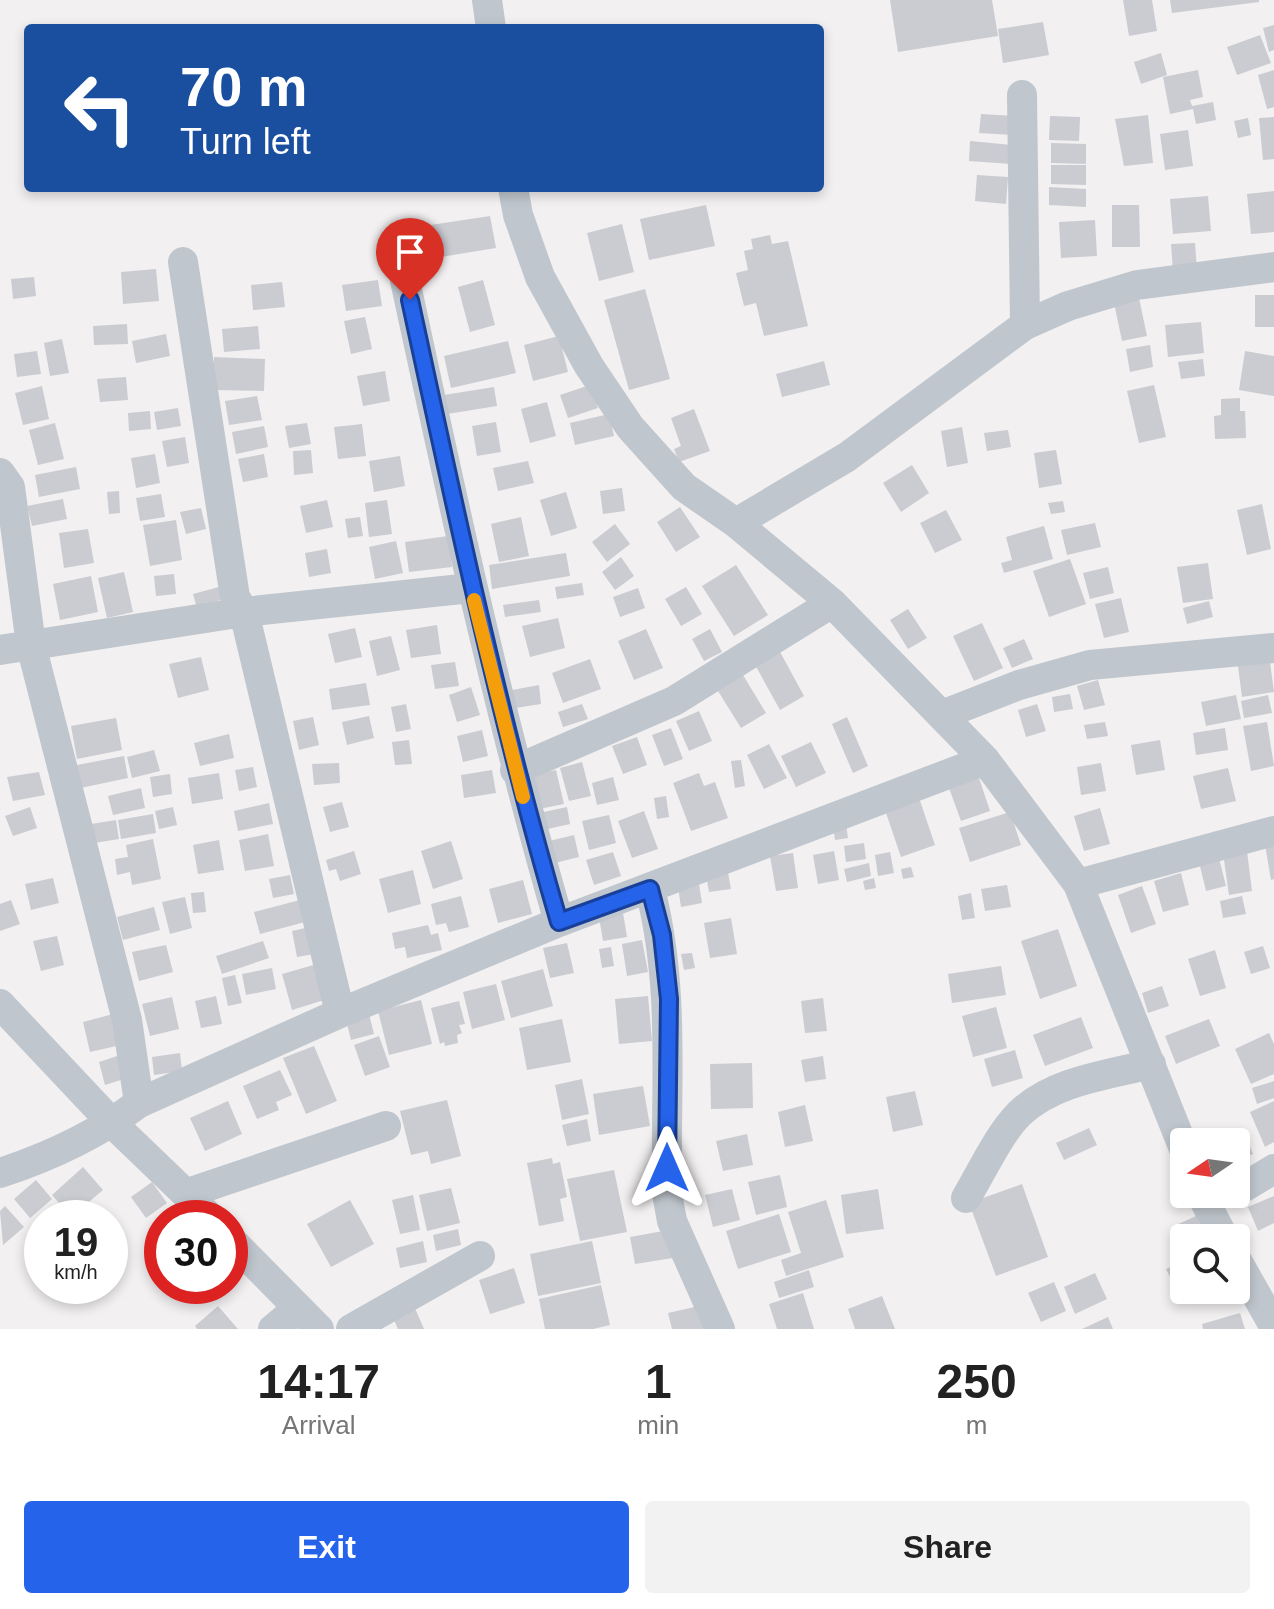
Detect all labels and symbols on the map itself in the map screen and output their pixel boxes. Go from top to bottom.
pin [376,218,444,300]
position arrow [625,1126,709,1210]
north arrow [1170,1128,1250,1208]
speed limit sign: 30 [144,1200,248,1304]

